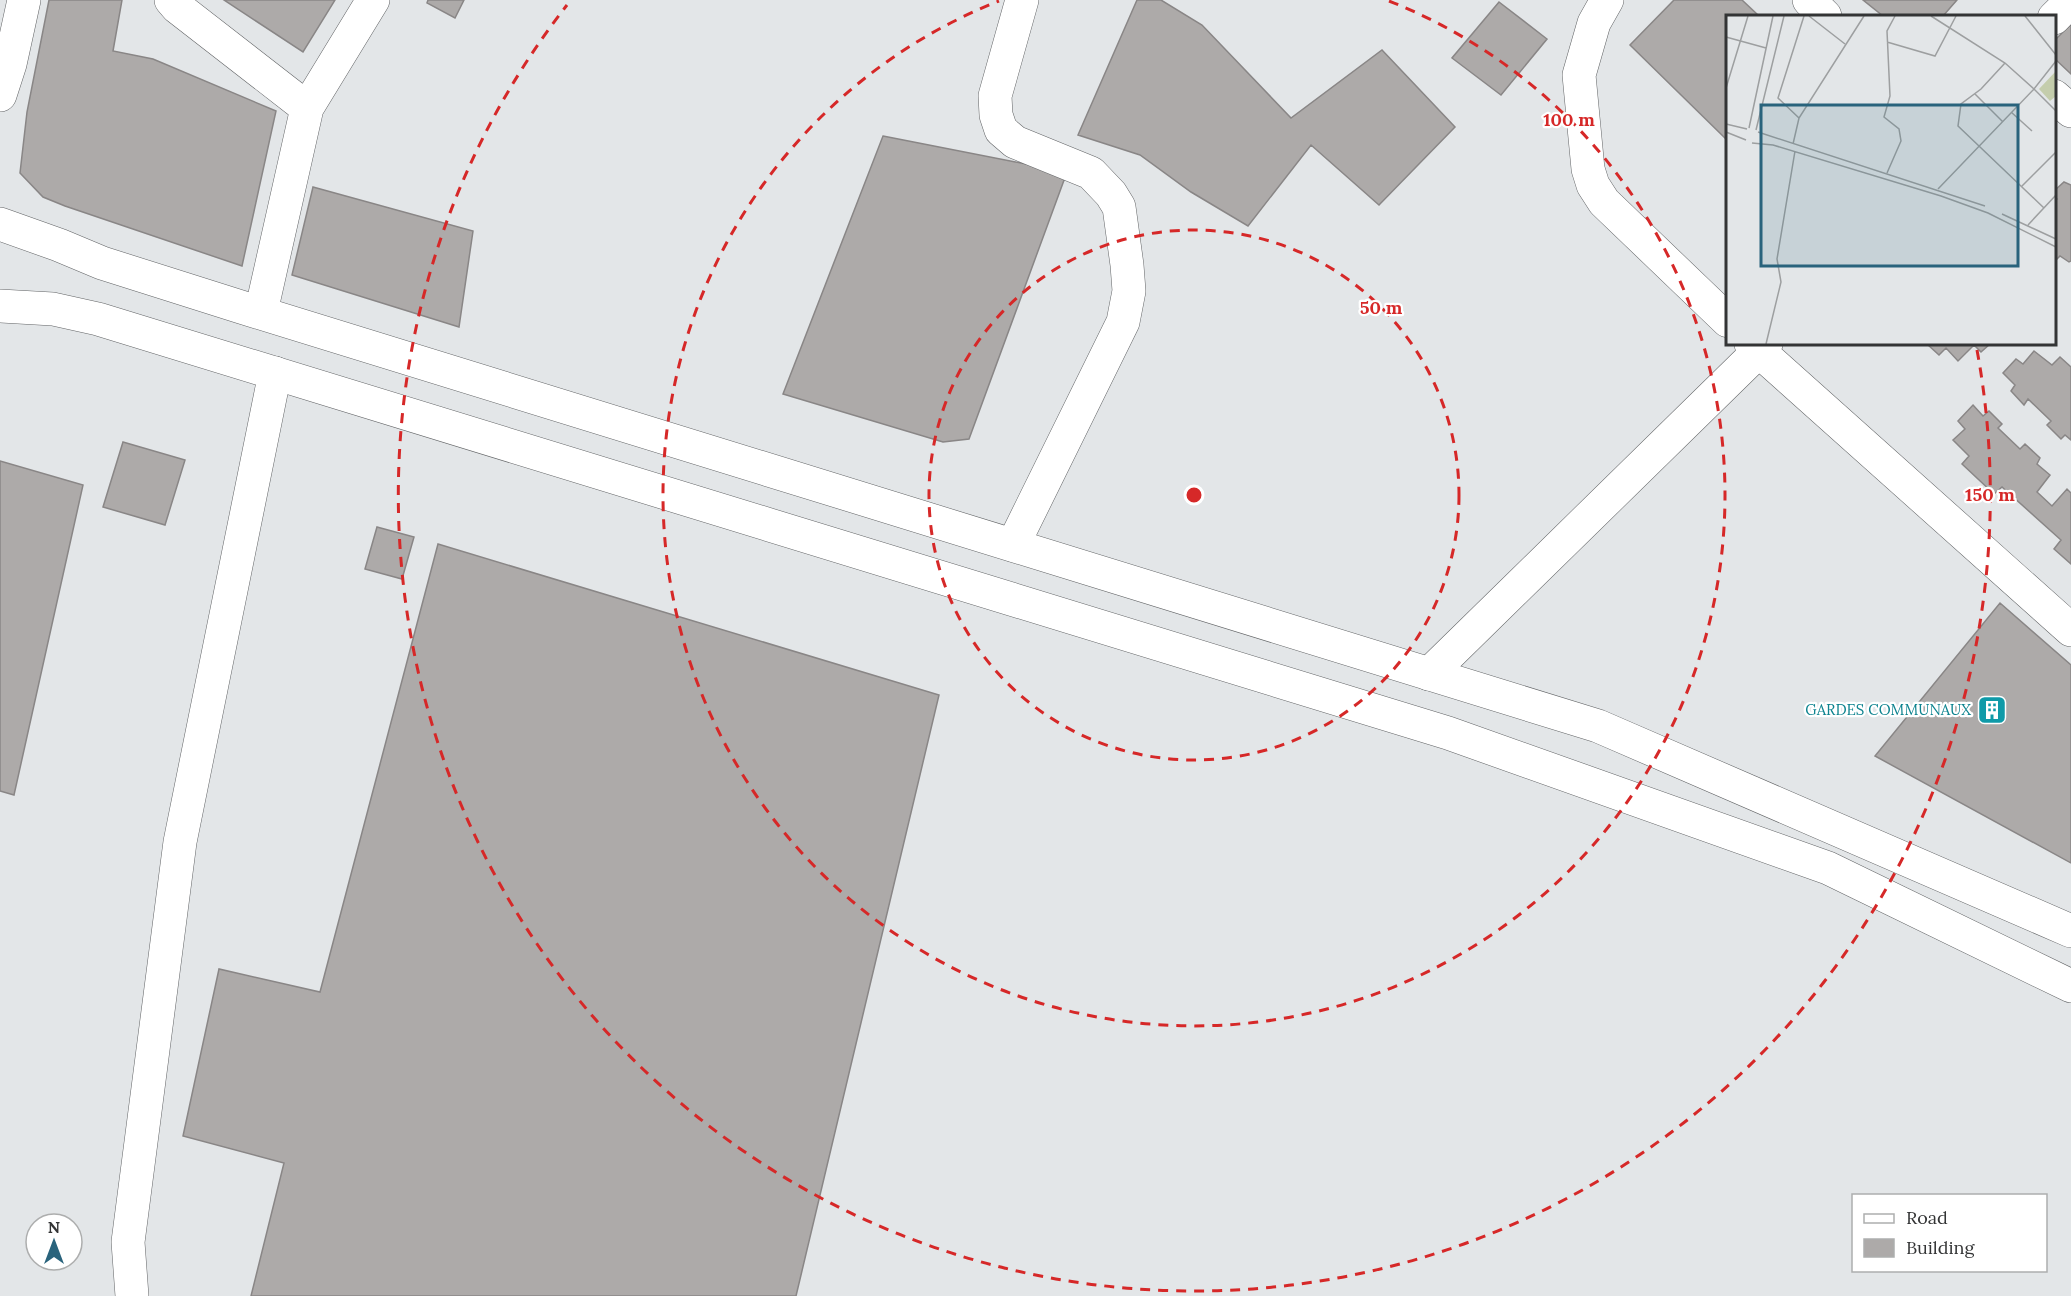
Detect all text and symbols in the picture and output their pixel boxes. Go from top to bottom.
inset map [1726,15,2056,345]
text: 100 m [1543,108,1595,131]
text: 50 m [1360,296,1403,319]
text: 150 m [1965,483,2015,506]
centre of rings [1184,485,1204,505]
building icon: GARDES COMMUNAUX [1976,694,2008,726]
place label: GARDES COMMUNAUX [1805,700,1971,719]
legend [1852,1194,2047,1272]
text: Road [1906,1206,1948,1229]
north arrow [24,1212,84,1272]
text: N [48,1217,60,1237]
text: Building [1906,1236,1976,1259]

